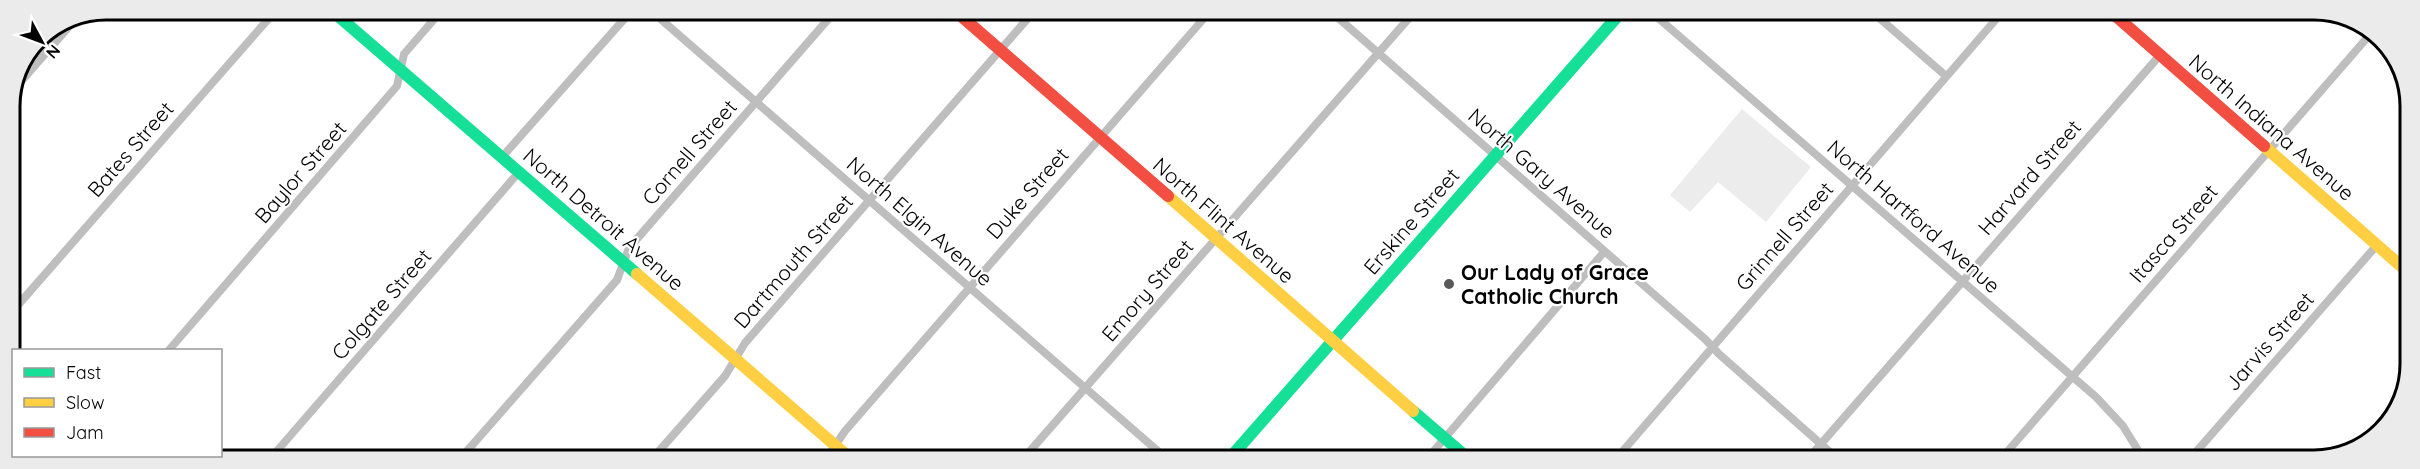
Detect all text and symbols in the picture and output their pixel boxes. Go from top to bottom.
north arrow [12,12,72,72]
text: N [42,41,65,63]
street label: North Indiana Avenue [2184,48,2360,206]
street label: Cornell Street [636,94,742,210]
street label: Bates Street [81,96,179,202]
street label: North Gary Avenue [1463,102,1621,244]
street label: Harvard Street [1972,114,2086,240]
street label: Baylor Street [249,116,351,228]
street label: North Hartford Avenue [1822,134,2006,298]
street label: North Detroit Avenue [518,142,690,296]
street label: Duke Street [980,142,1074,244]
street label: North Elgin Avenue [842,151,998,291]
street label: North Flint Avenue [1148,152,1300,288]
street label: Erskine Street [1358,162,1464,280]
street label: Grinnell Street [1730,176,1838,296]
street label: Itasca Street [2123,179,2223,287]
street label: Dartmouth Street [728,189,858,333]
street label: Emory Street [1096,234,1198,346]
street label: Colgate Street [326,243,436,365]
place label: Our Lady of Grace Catholic Church [1461,259,1649,309]
marker: Our Lady of Grace Catholic Church [1442,277,1456,291]
street label: Jarvis Street [2219,286,2319,396]
legend [12,349,222,457]
text: Fast [66,361,101,384]
text: Slow [66,391,104,414]
text: Jam [66,421,104,444]

